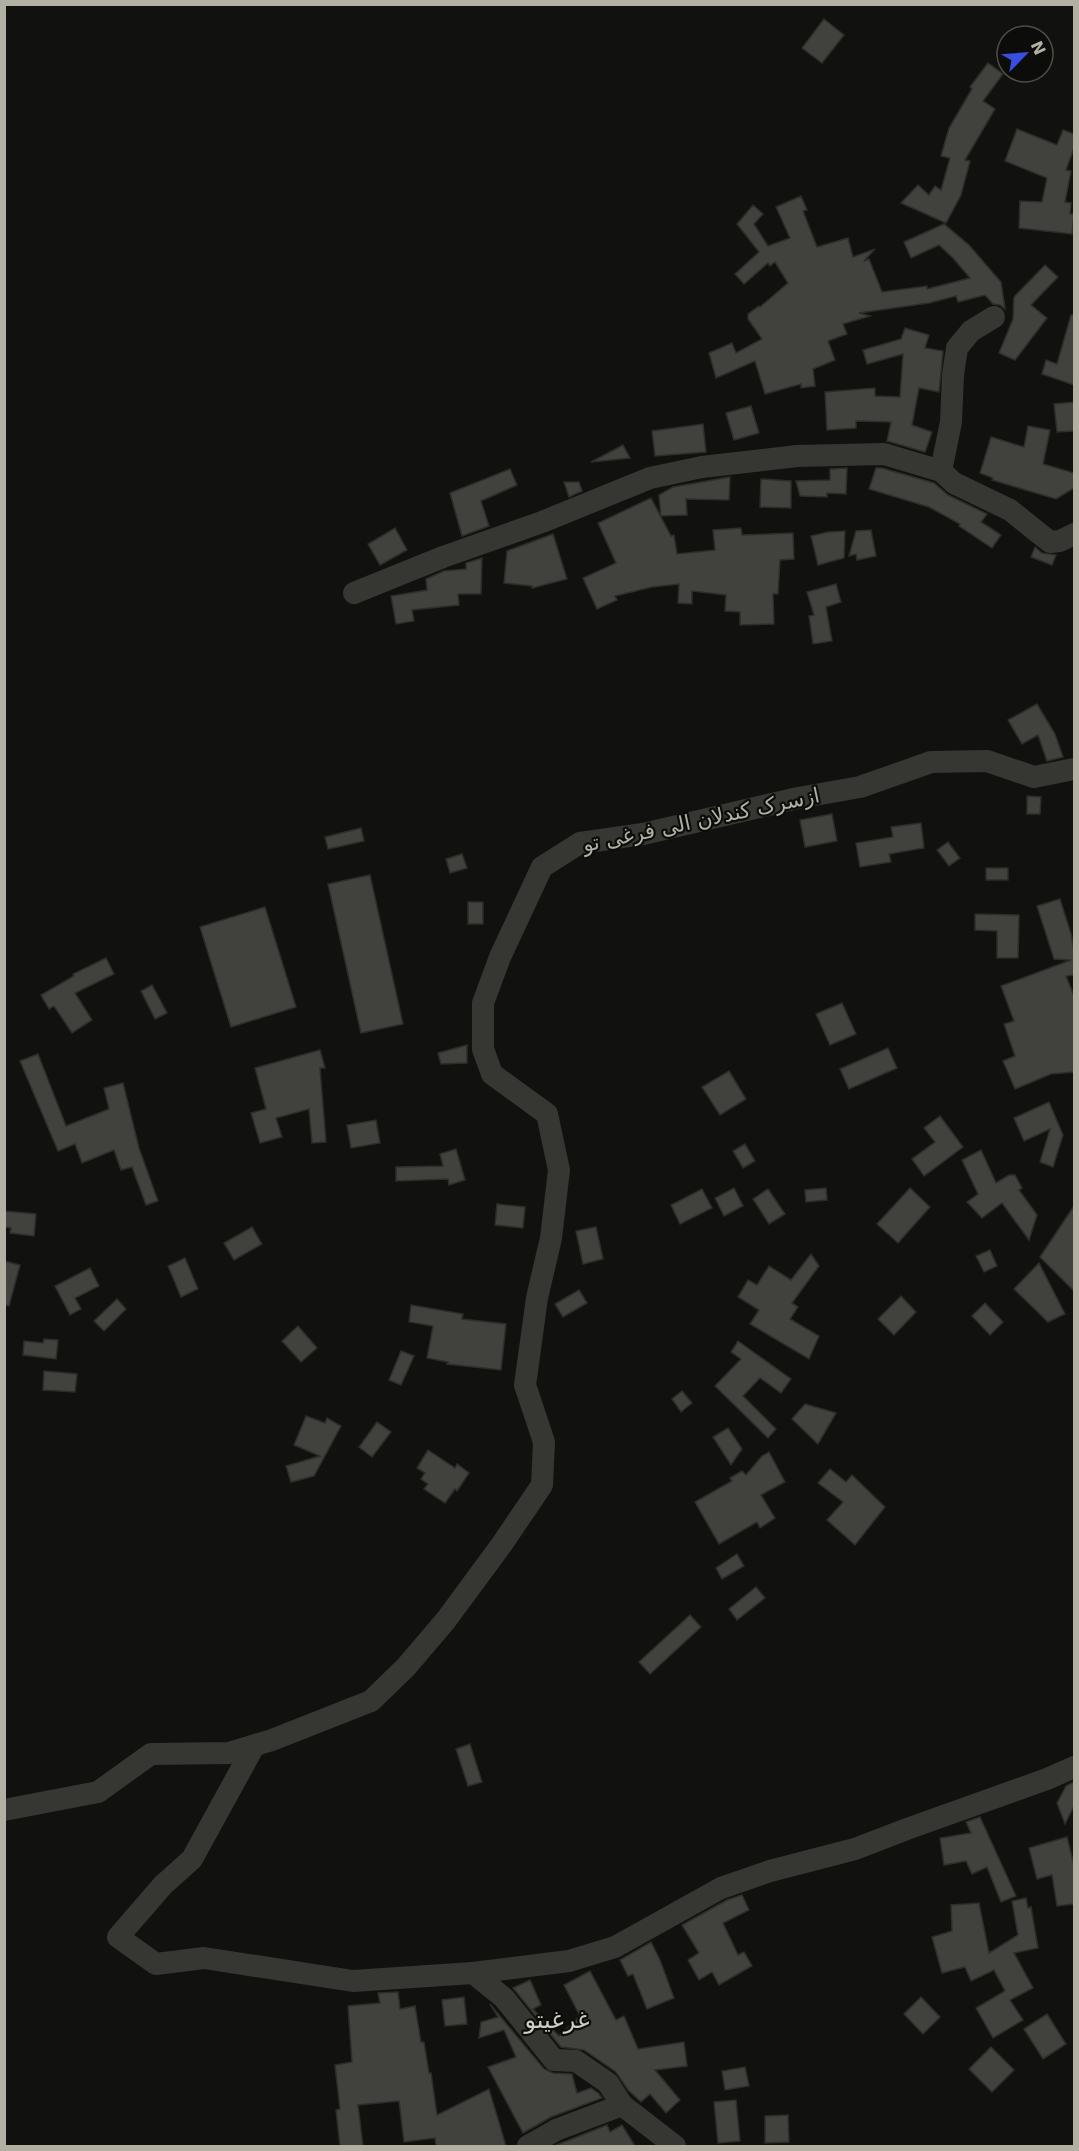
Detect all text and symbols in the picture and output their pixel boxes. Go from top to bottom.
north arrow [995,24,1055,84]
text: N [1027,38,1050,58]
street label: ازسرک کندلان الی فرغی تو [579,783,822,857]
district label: غرغیتو [523,2006,590,2034]

